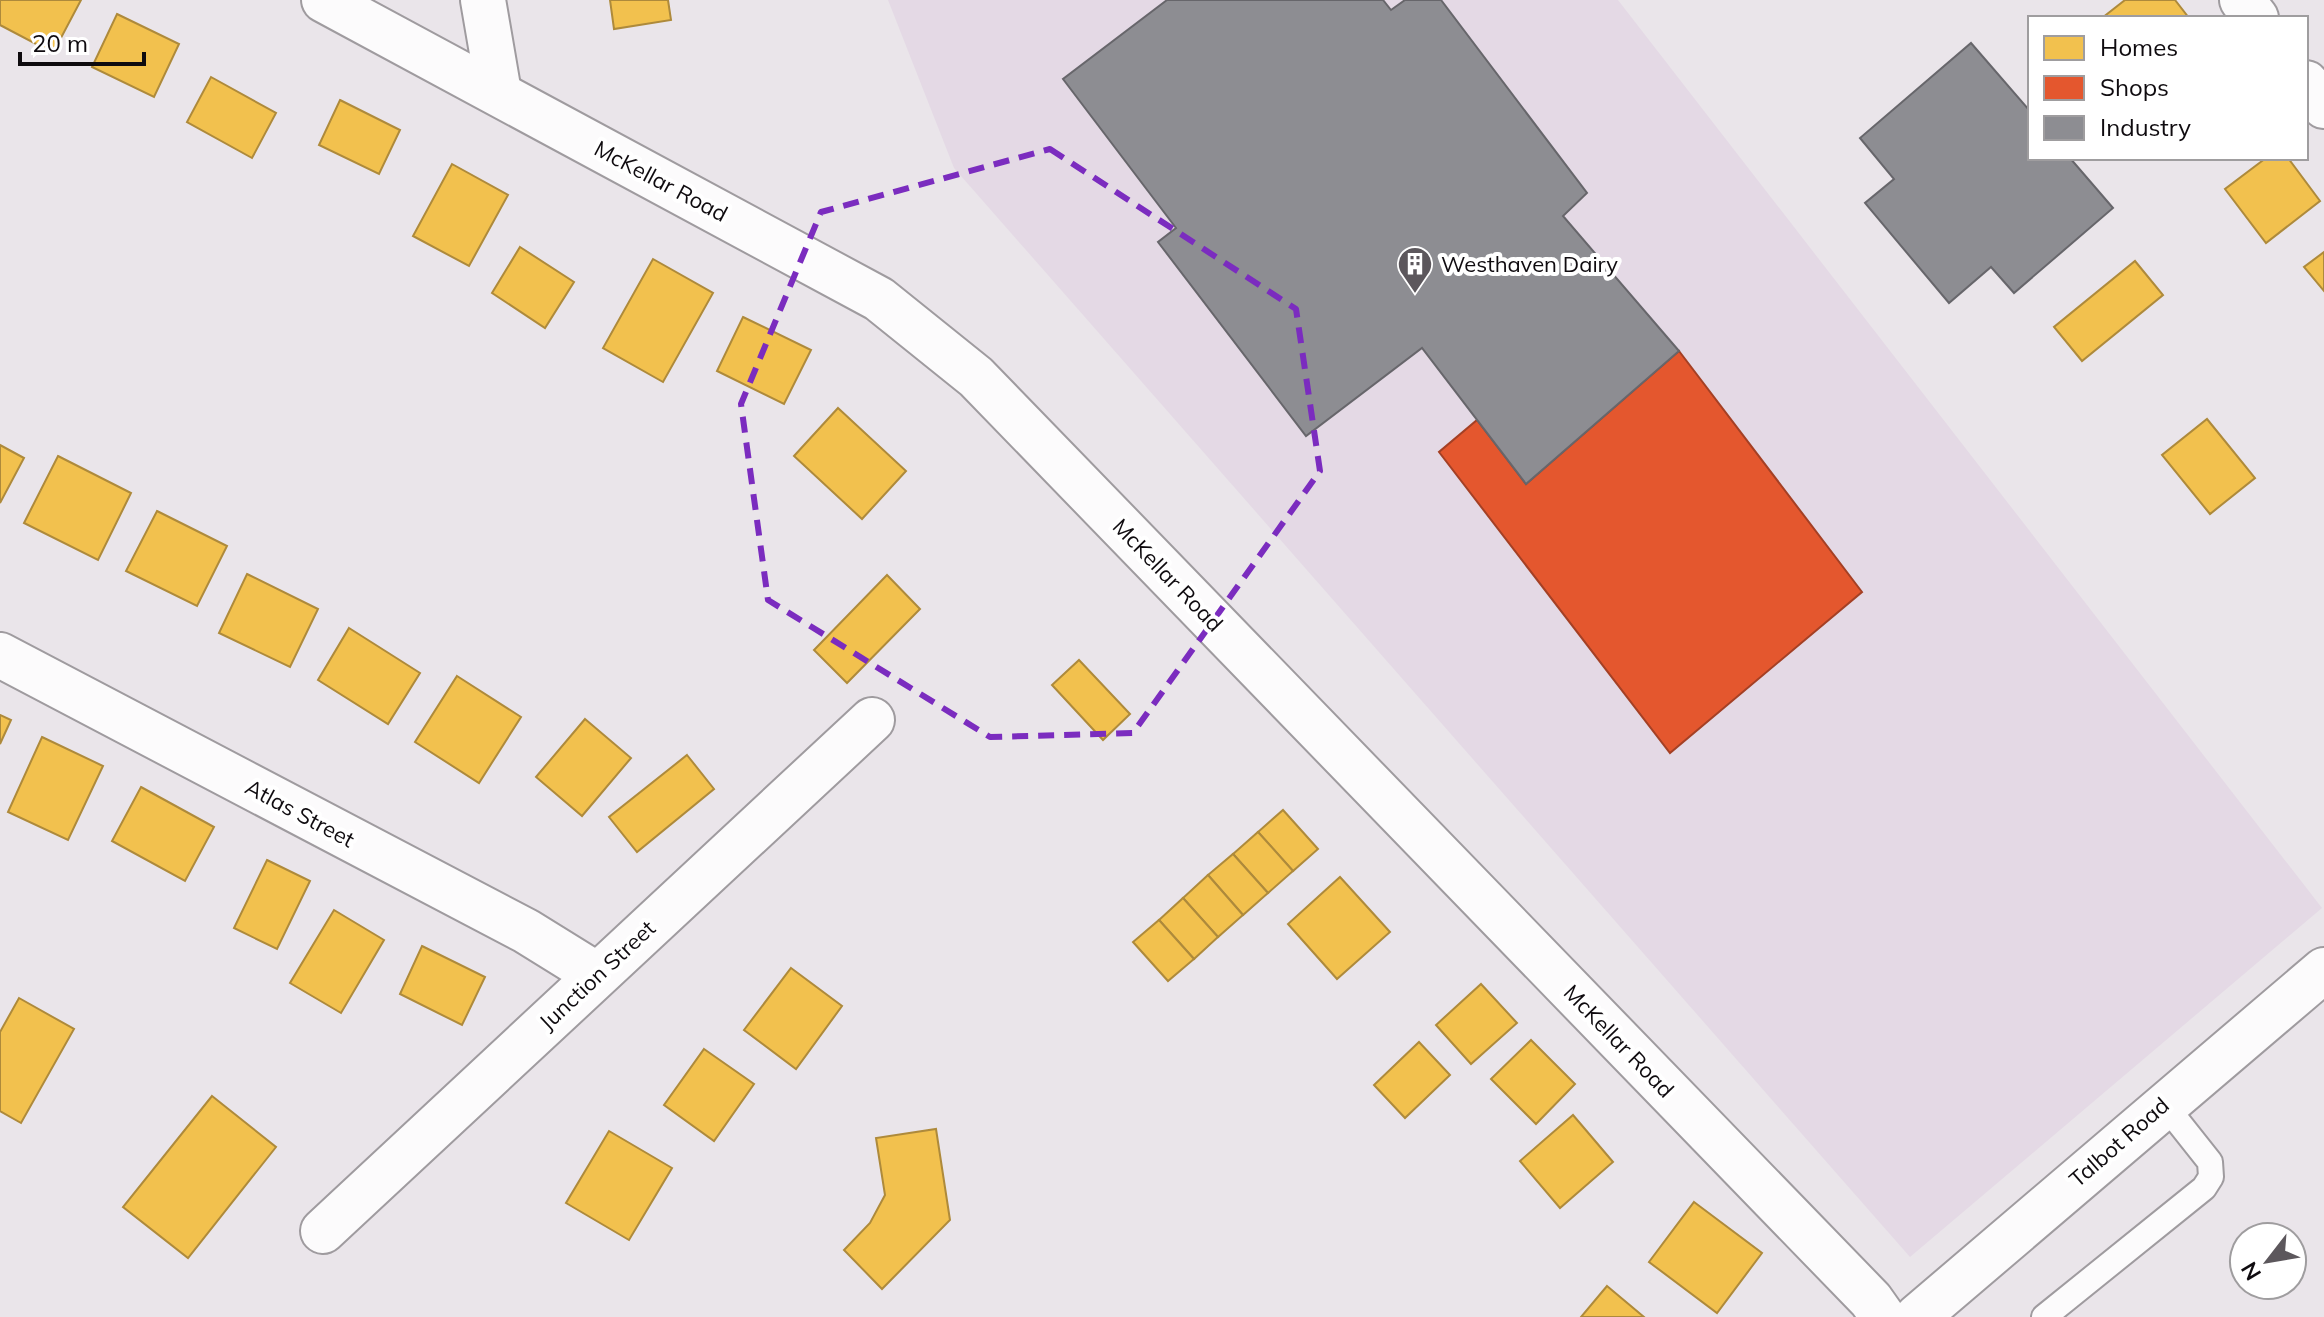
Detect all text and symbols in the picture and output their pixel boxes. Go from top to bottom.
scale bar [20,16,144,66]
legend [2028,16,2308,160]
text: 20 m [32,28,88,58]
text: Homes [2100,32,2178,62]
text: Shops [2100,72,2169,102]
text: Industry [2100,112,2191,142]
street label: McKellar Road [590,134,732,228]
building icon: Westhaven Dairy [1396,245,1434,295]
place label: Westhaven Dairy [1441,250,1618,278]
street label: McKellar Road [1107,512,1229,638]
street label: Atlas Street [241,773,360,854]
street label: Junction Street [533,914,661,1036]
street label: McKellar Road [1558,978,1680,1104]
street label: Talbot Road [2063,1091,2175,1193]
north arrow [2228,1221,2308,1301]
text: N [2235,1257,2267,1286]

